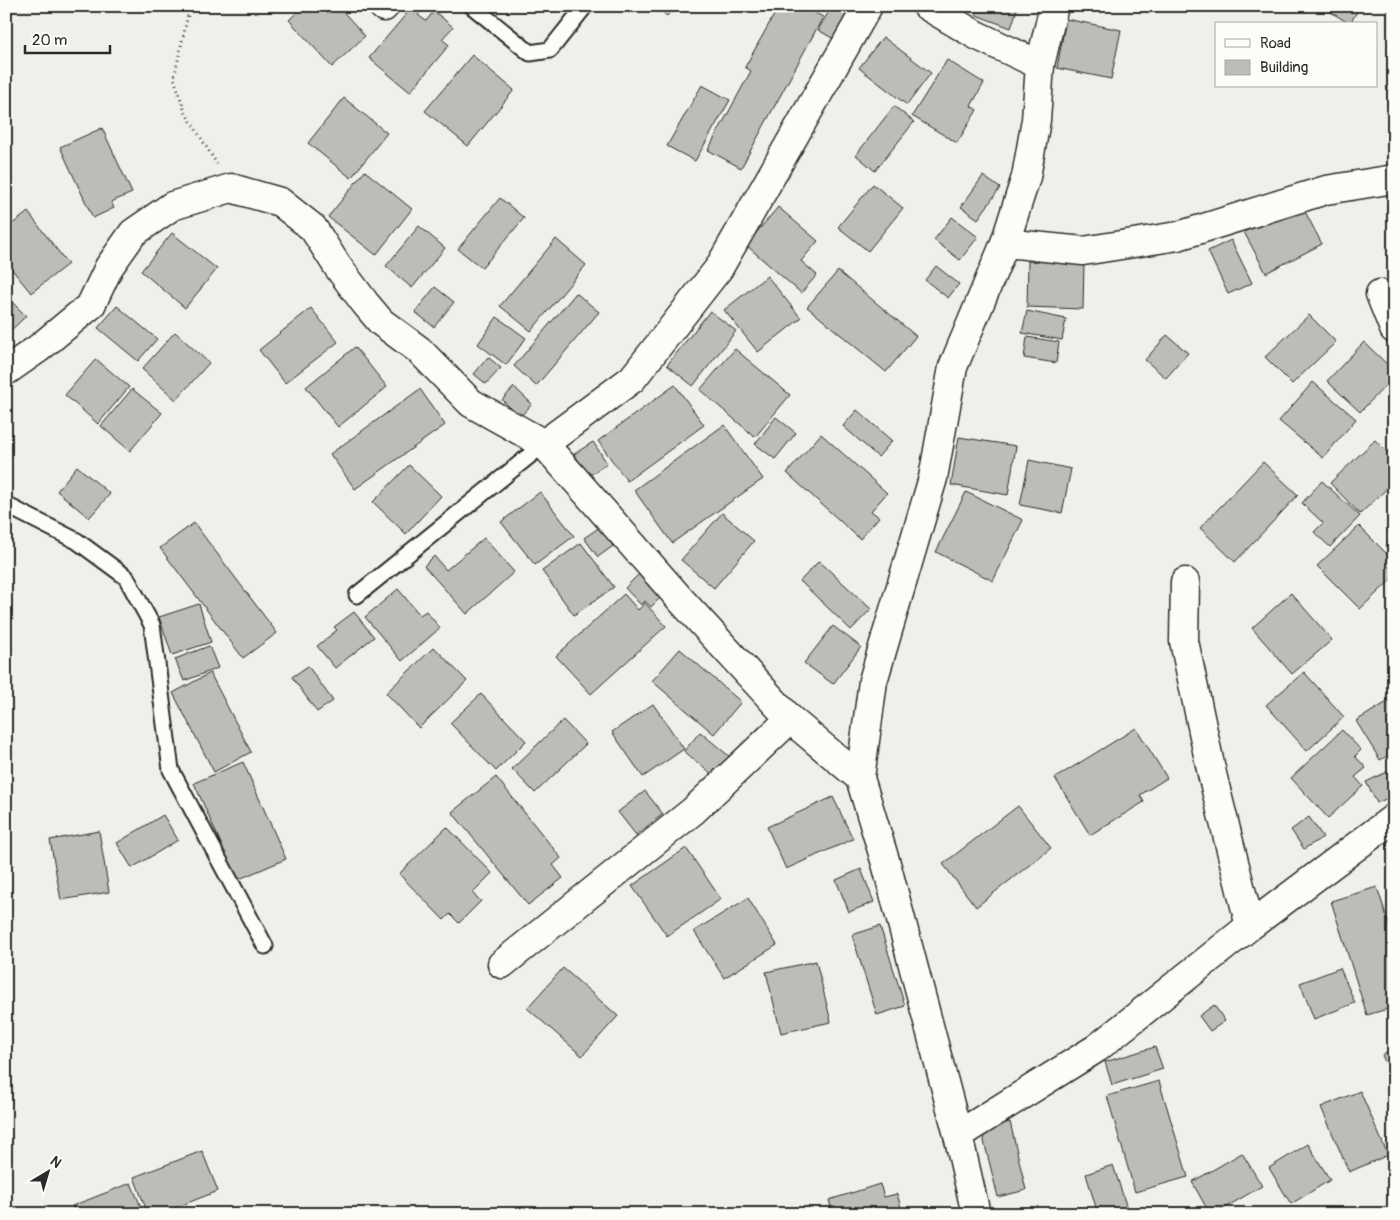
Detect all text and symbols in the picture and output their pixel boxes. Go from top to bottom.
scale bar [25,22,110,54]
legend [1215,22,1378,88]
text: 20 m [32,31,67,50]
text: Road [1260,34,1291,53]
text: Building [1260,58,1308,77]
north arrow [22,1148,72,1198]
text: N [47,1153,65,1172]

